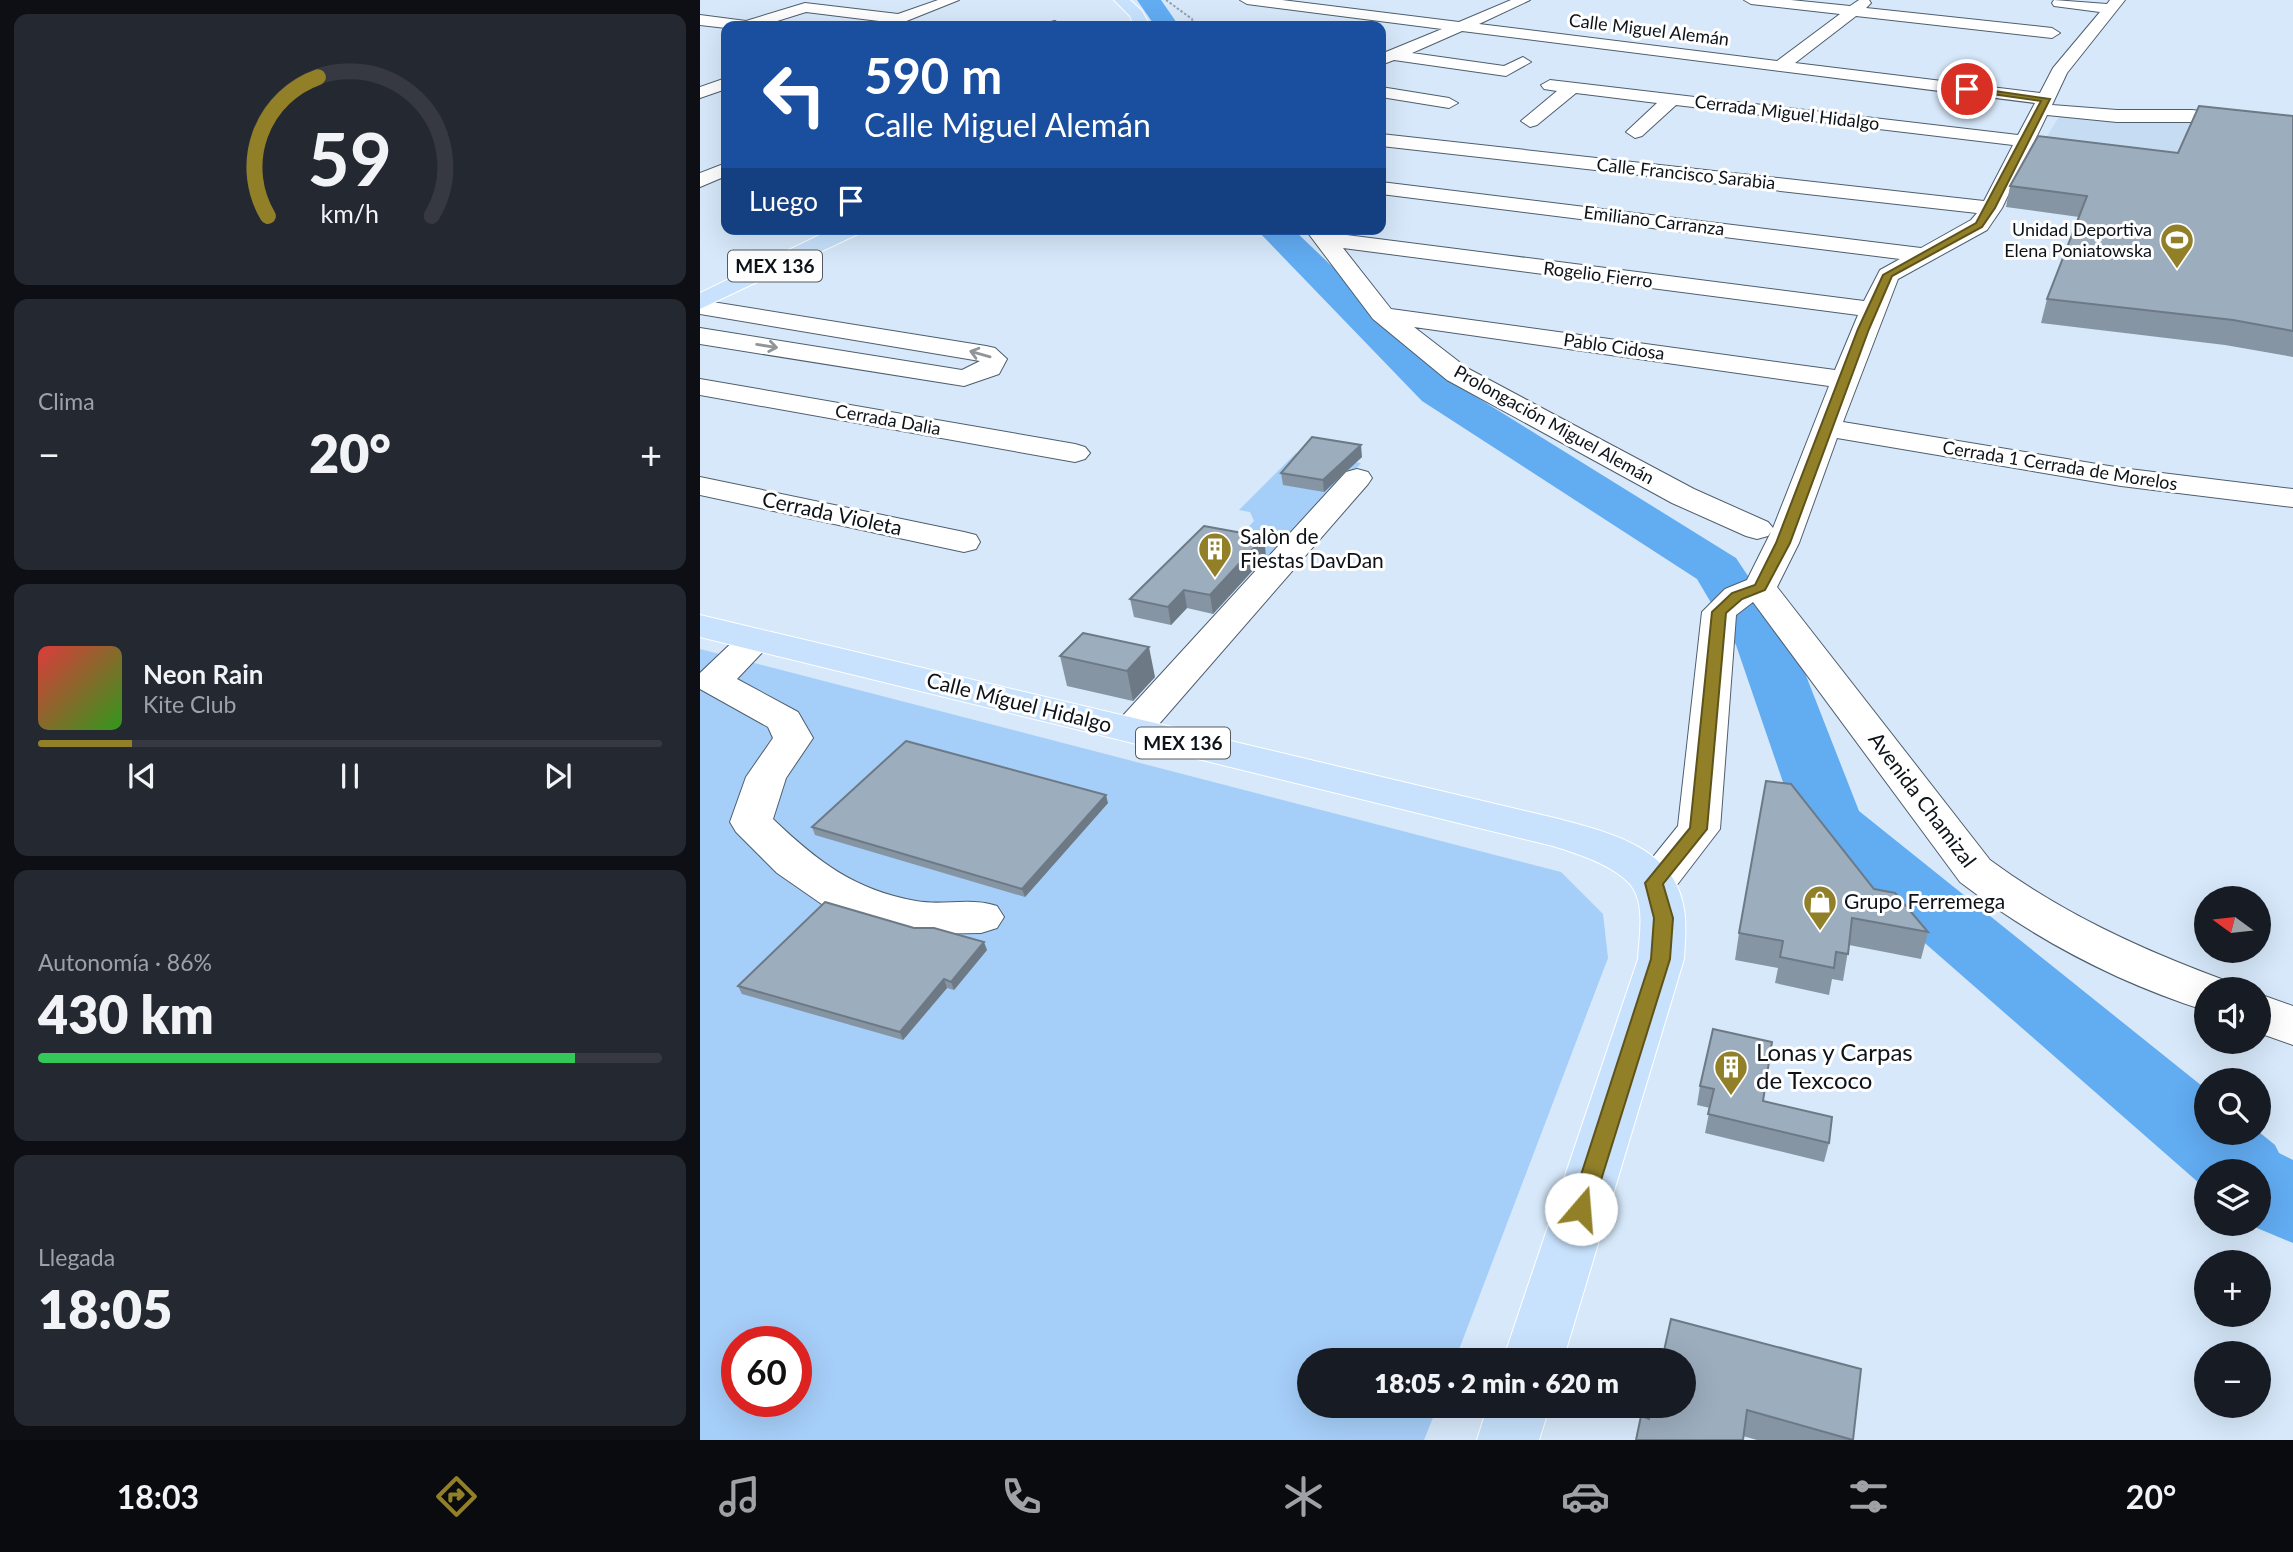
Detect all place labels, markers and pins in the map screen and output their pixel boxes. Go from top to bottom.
pin [1937,59,1997,119]
place label: Unidad Deportiva Elena Poniatowska [2004,218,2152,261]
sports icon: Unidad Deportiva Elena Poniatowska [2158,221,2196,270]
place label: Salòn de Fiestas DavDan [1240,523,1384,572]
building icon: Salòn de Fiestas DavDan [1196,530,1234,579]
shop icon: Grupo Ferremega [1801,883,1839,932]
place label: Grupo Ferremega [1844,888,2005,913]
place label: Lonas y Carpas de Texcoco [1756,1037,1913,1094]
building icon: Lonas y Carpas de Texcoco [1712,1048,1750,1097]

